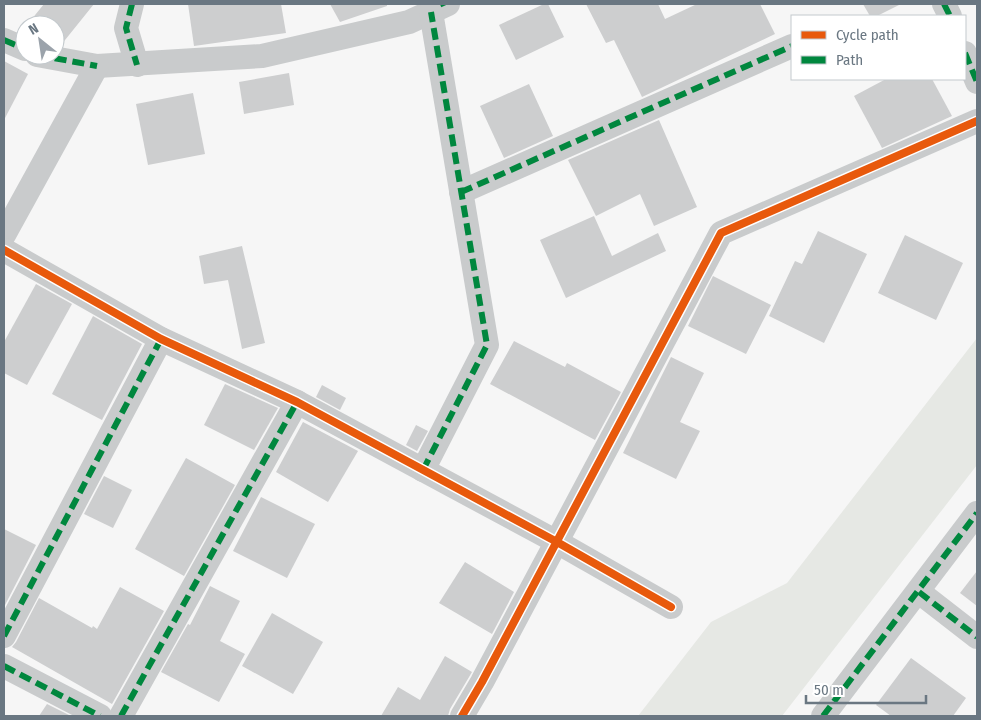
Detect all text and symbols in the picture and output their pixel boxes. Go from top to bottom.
north arrow [15,15,65,65]
legend [791,15,966,80]
text: N [26,20,42,39]
text: Cycle path [836,26,899,44]
text: Path [836,51,863,69]
scale bar [806,672,926,704]
text: 50 m [814,681,844,699]

